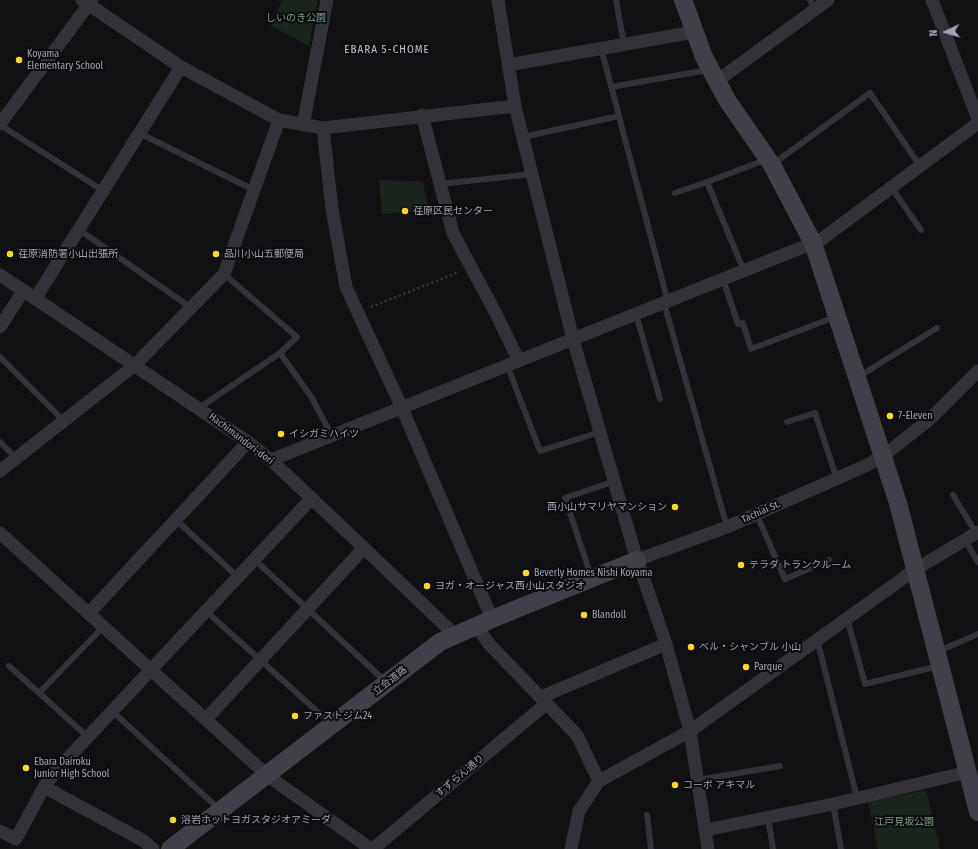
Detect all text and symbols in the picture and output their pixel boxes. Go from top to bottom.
park label: しいのき公園 [266,12,326,24]
north arrow [926,12,966,52]
text: N [927,29,940,37]
district label: EBARA 5-CHOME [344,43,430,57]
place label: Koyama Elementary School [27,48,103,72]
marker: Koyama Elementary School [14,55,24,65]
place label: 荏原区民センター [413,205,493,217]
marker: 荏原区民センター [400,206,410,216]
place label: 荏原消防署小山出張所 [18,248,118,260]
place label: 品川小山五郵便局 [224,248,304,260]
marker: 荏原消防署小山出張所 [5,249,15,259]
marker: 品川小山五郵便局 [211,249,221,259]
place label: 7-Eleven [898,410,932,422]
street label: Hachimandori-dori [206,411,276,467]
marker: 7-Eleven [885,411,895,421]
place label: イシガミハイツ [289,428,359,440]
marker: イシガミハイツ [276,429,286,439]
street label: Tachiai St. [740,498,782,526]
place label: 西小山サマリヤマンション [547,501,667,513]
marker: 西小山サマリヤマンション [670,502,680,512]
place label: テラダ トランクルーム [749,559,851,571]
marker: テラダ トランクルーム [736,560,746,570]
place label: Beverly Homes Nishi Koyama [534,567,652,579]
marker: Beverly Homes Nishi Koyama [521,568,531,578]
place label: ヨガ・オージャス西小山スタジオ [435,580,585,592]
marker: ヨガ・オージャス西小山スタジオ [422,581,432,591]
place label: Blandoll [592,609,626,621]
marker: Blandoll [579,610,589,620]
place label: ベル・シャンブル 小山 [699,641,801,653]
marker: ベル・シャンブル 小山 [686,642,696,652]
place label: Parque [754,661,782,673]
marker: Parque [741,662,751,672]
street label: 立会道路 [371,664,409,698]
place label: ファストジム24 [303,710,372,722]
marker: ファストジム24 [290,711,300,721]
street label: すずらん通り [433,752,487,800]
place label: Ebara Dairoku Junior High School [34,756,109,780]
marker: Ebara Dairoku Junior High School [21,763,31,773]
place label: コーポ アキマル [683,779,755,791]
marker: コーポ アキマル [670,780,680,790]
place label: 溶岩ホットヨガスタジオアミーダ [181,814,331,826]
marker: 溶岩ホットヨガスタジオアミーダ [168,815,178,825]
park label: 江戸見坂公園 [874,816,934,828]

